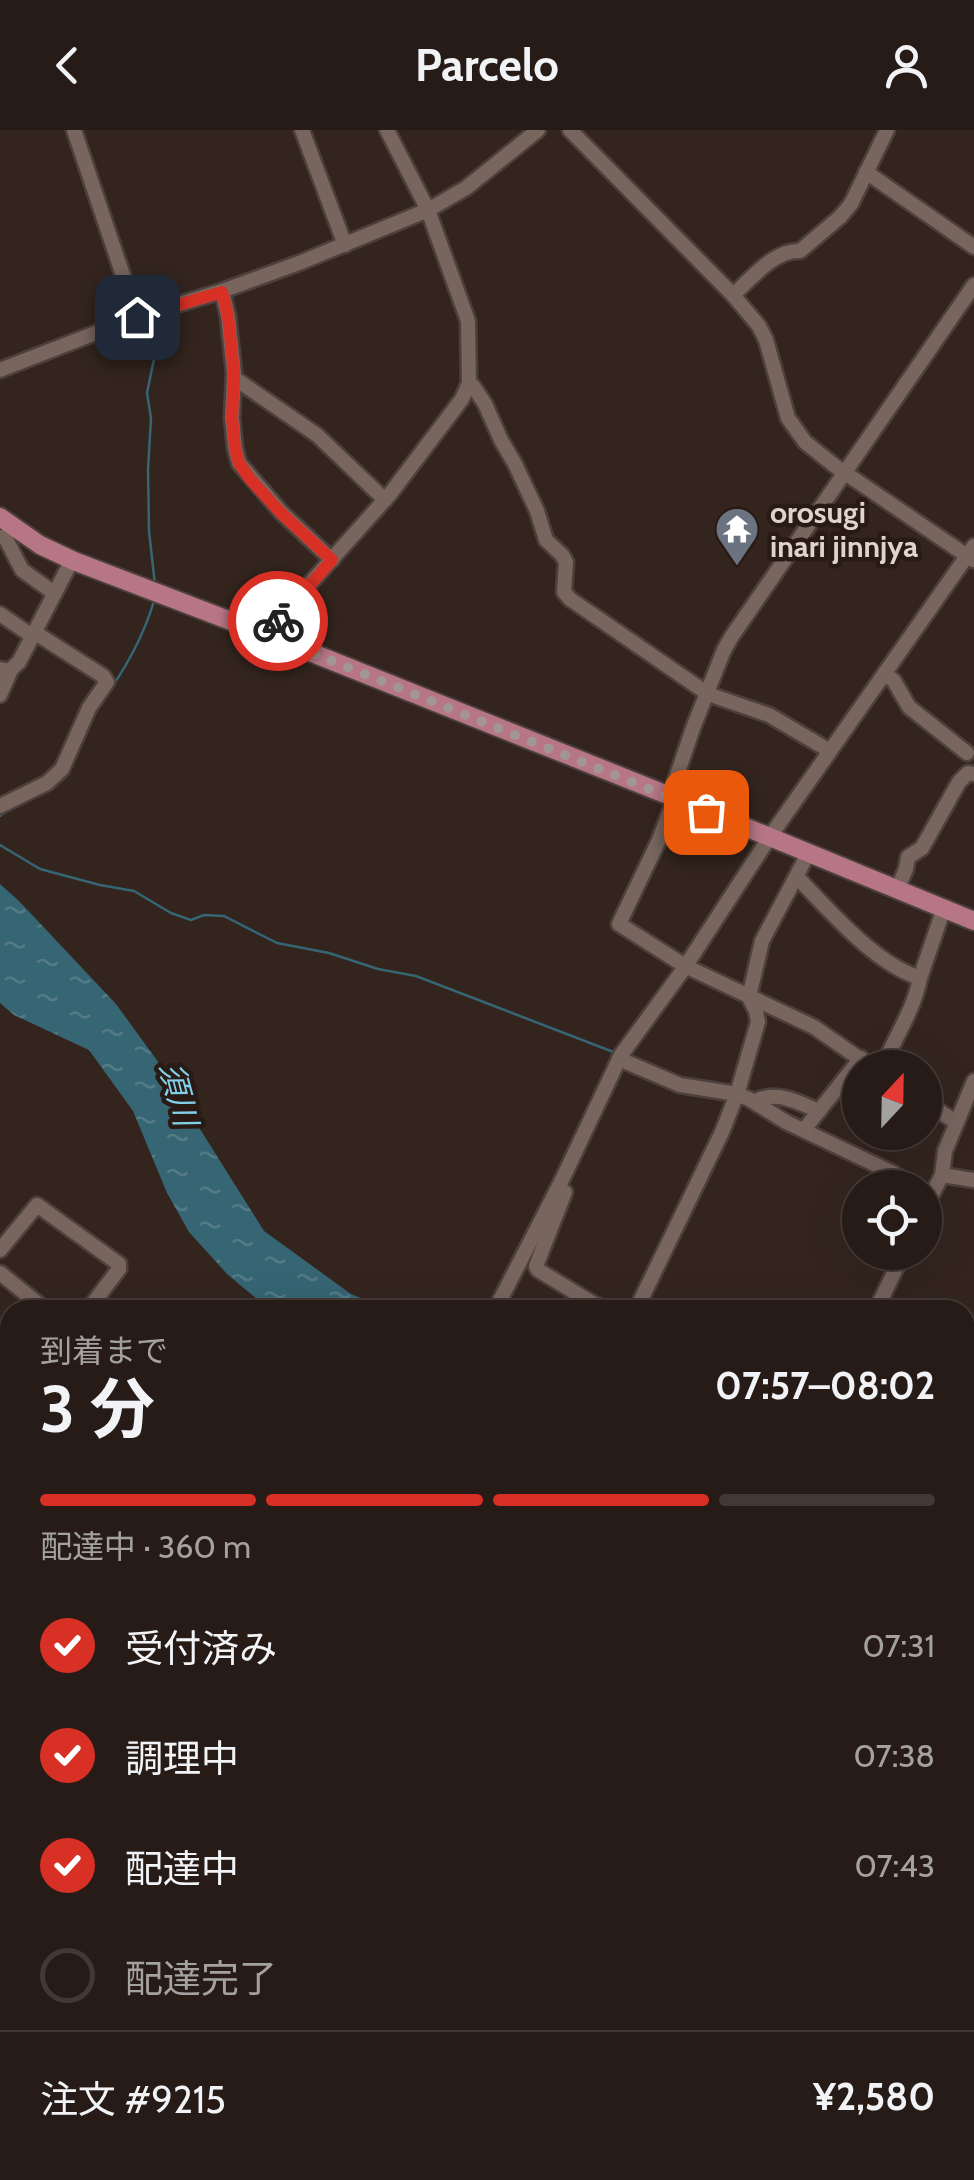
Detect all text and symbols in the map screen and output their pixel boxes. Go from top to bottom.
icon: back [40,38,95,93]
text: Parcelo [415,38,559,92]
icon: person [879,38,934,93]
pin [95,275,180,360]
icon: home [110,290,165,345]
place label: orosugi inari jinnjya [770,494,918,565]
temple icon: orosugi inari jinnjya [714,506,760,567]
courier [228,571,328,671]
icon: bike [251,594,306,649]
pin [664,770,749,855]
icon: bag [679,785,734,840]
north arrow [842,1050,942,1150]
map controls [842,1050,942,1270]
water label: 須川 [152,1058,207,1133]
button: locate [842,1170,942,1270]
text: 到着まで [40,1331,168,1370]
text: 07:57–08:02 [715,1362,935,1409]
text: 3 分 [40,1369,155,1448]
text: 配達中 · 360 m [40,1527,251,1566]
icon: check [40,1618,95,1673]
text: 受付済み [125,1625,277,1672]
text: 07:31 [863,1626,935,1665]
icon: check [40,1728,95,1783]
text: 調理中 [125,1735,239,1782]
text: 07:38 [854,1736,935,1775]
icon: check [40,1838,95,1893]
text: 配達中 [125,1845,239,1892]
text: 07:43 [854,1846,935,1885]
text: 配達完了 [125,1955,277,2002]
text: ¥2,580 [813,2073,935,2120]
text: 注文 #9215 [40,2076,226,2123]

